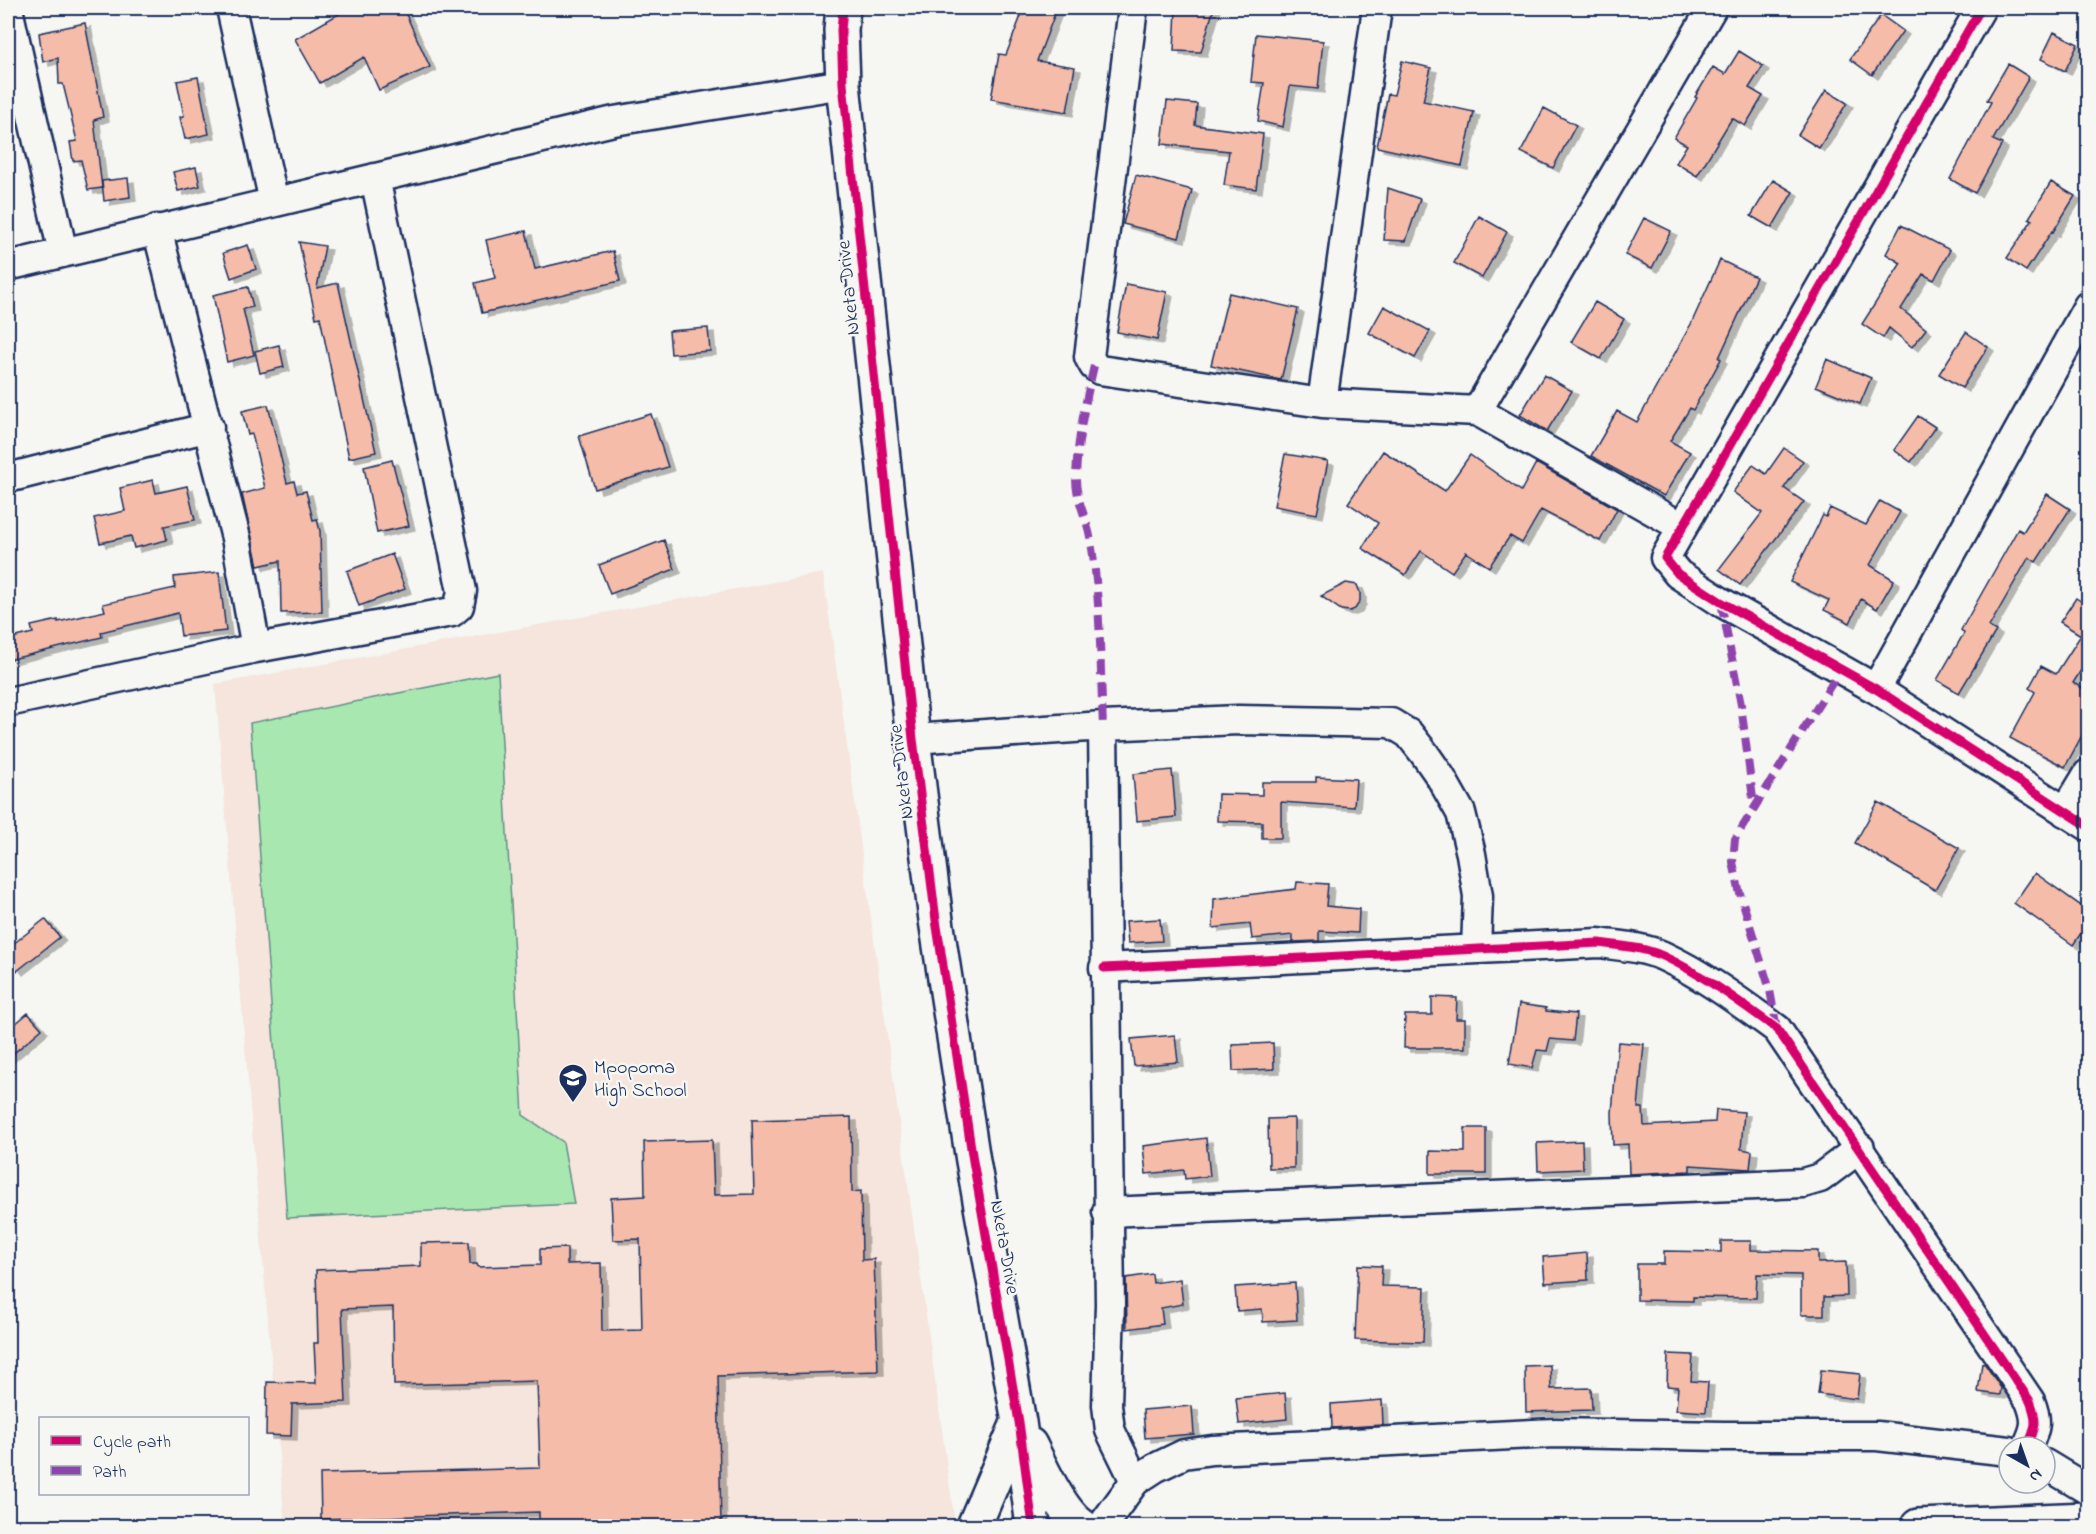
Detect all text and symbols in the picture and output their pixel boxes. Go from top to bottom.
street label: Nketa Drive [830,239,869,337]
street label: Nketa Drive [882,722,923,821]
place label: Mpopoma High School [594,1054,687,1107]
school or university icon: Mpopoma High School [557,1062,589,1104]
street label: Nketa Drive [981,1198,1026,1297]
legend [39,1417,249,1495]
text: Cycle path [93,1430,171,1456]
north arrow [1997,1435,2057,1495]
text: Path [93,1460,127,1486]
text: N [2023,1462,2047,1488]

